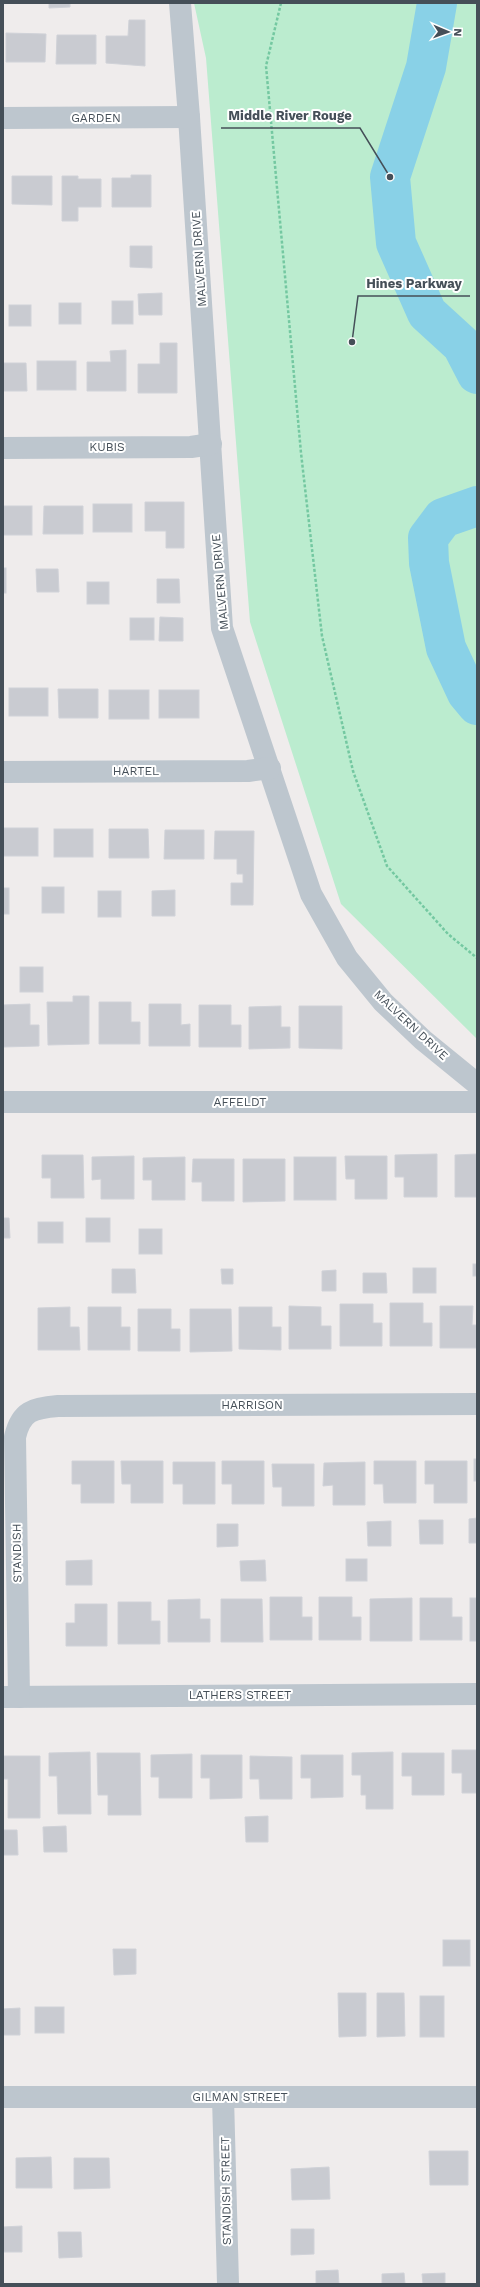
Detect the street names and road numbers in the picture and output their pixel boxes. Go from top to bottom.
street label: GARDEN [71,111,121,125]
street label: MALVERN DRIVE [189,210,209,307]
street label: KUBIS [89,440,125,454]
street label: MALVERN DRIVE [209,533,231,630]
street label: HARTEL [113,764,159,778]
street label: MALVERN DRIVE [371,987,451,1063]
street label: AFFELDT [213,1095,267,1109]
street label: HARRISON [221,1398,283,1412]
street label: STANDISH [9,1523,25,1583]
street label: LATHERS STREET [189,1688,291,1702]
street label: GILMAN STREET [192,2090,288,2104]
street label: STANDISH STREET [218,2137,234,2245]

